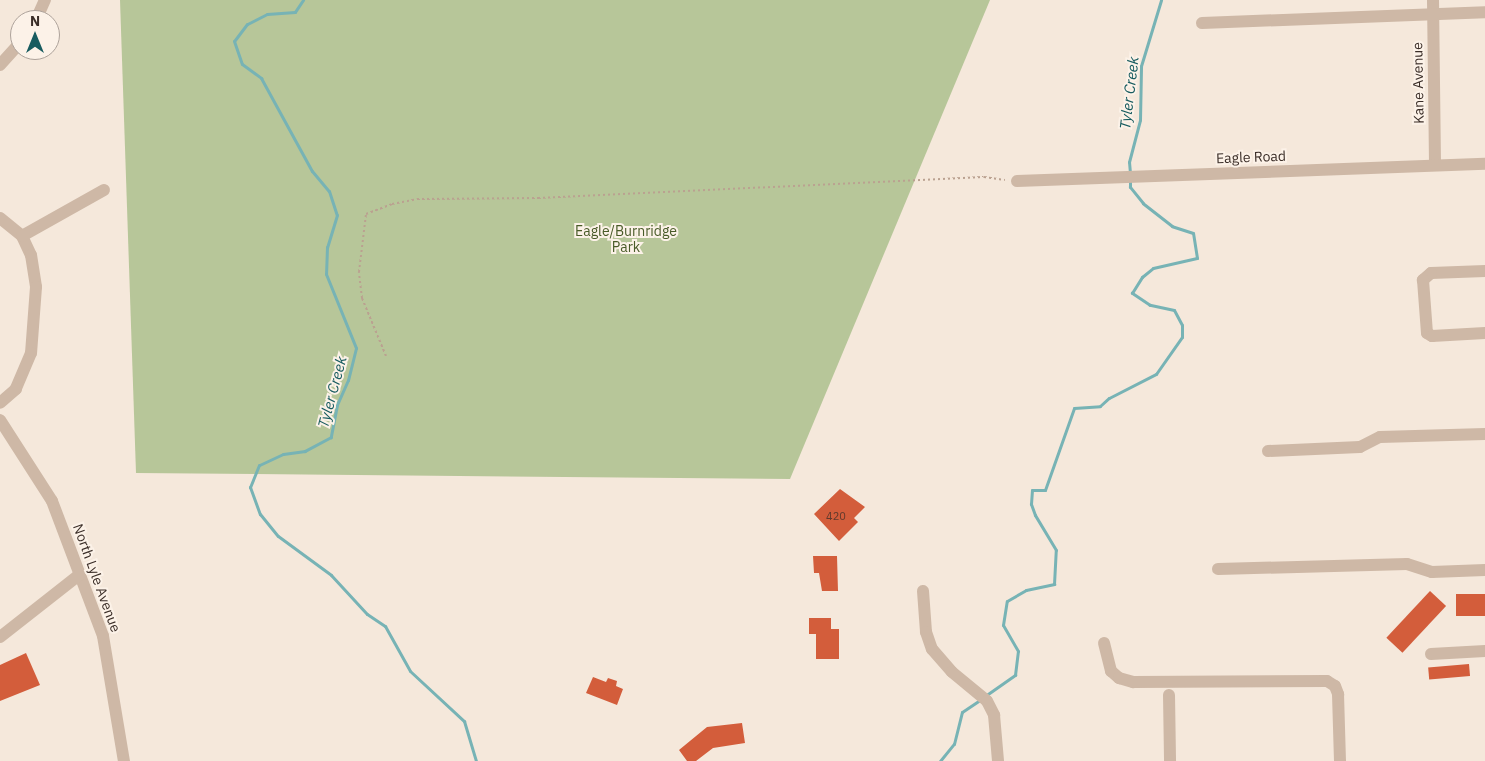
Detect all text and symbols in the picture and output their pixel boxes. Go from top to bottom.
north arrow [10,10,60,60]
text: N [30,12,40,30]
street label: Kane Avenue [1409,42,1427,124]
water label: Tyler Creek [1116,56,1142,130]
street label: Eagle Road [1216,147,1286,167]
park label: Eagle/Burnridge Park [575,223,677,256]
water label: Tyler Creek [314,354,350,430]
house number: 420 [826,509,846,523]
street label: North Lyle Avenue [70,522,124,634]

